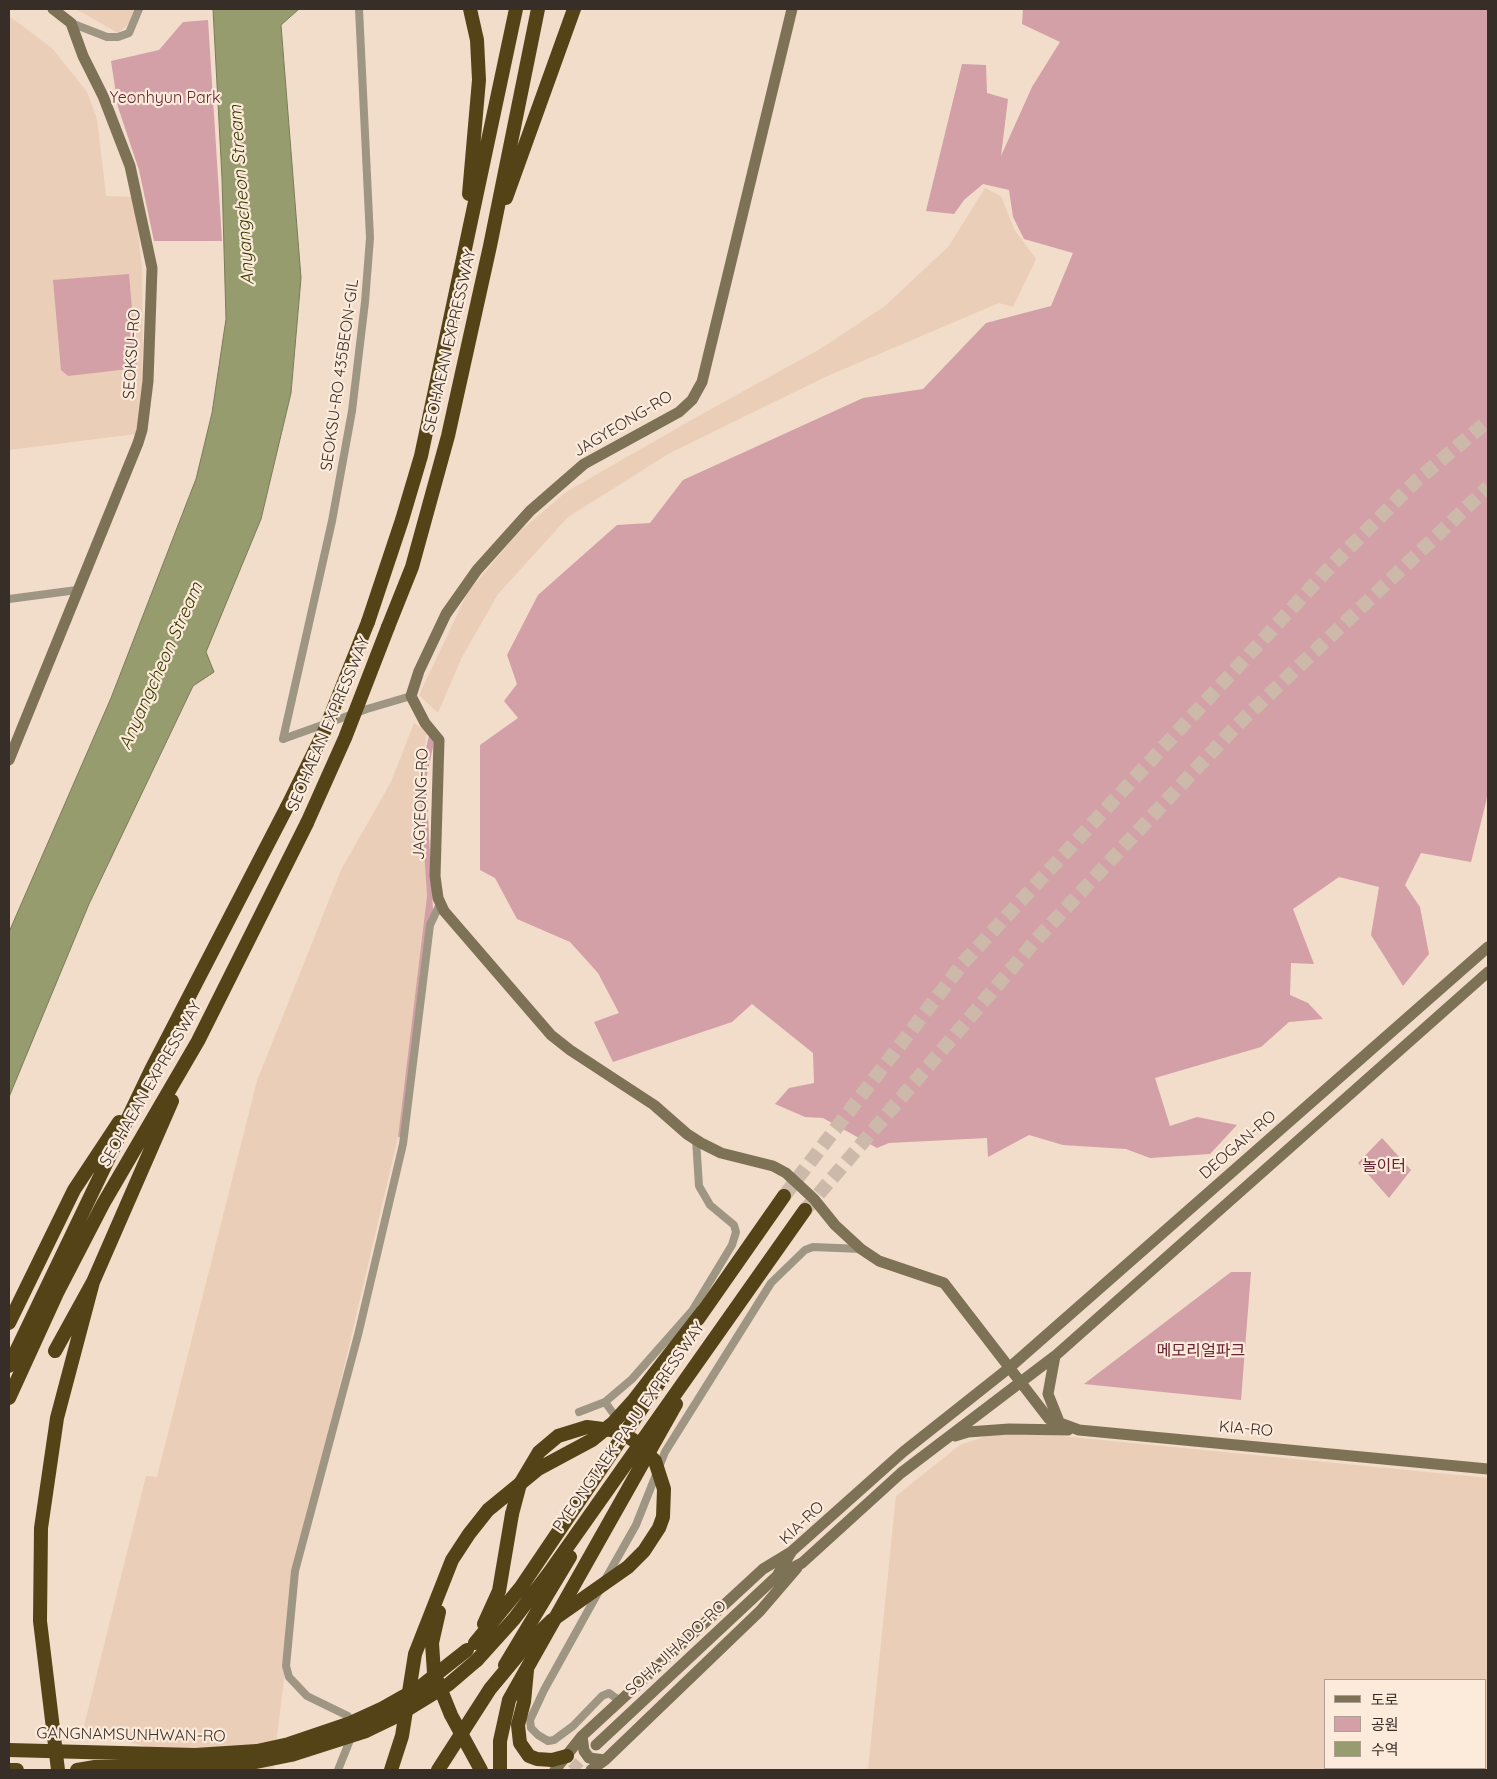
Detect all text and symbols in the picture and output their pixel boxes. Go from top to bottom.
park label: Yeonhyun Park [110,88,220,108]
water label: Anyangcheon Stream [225,104,259,286]
street label: SEOHAEAN EXPRESSWAY [420,247,480,435]
street label: SEOKSU-RO 435BEON-GIL [317,278,363,472]
street label: SEOKSU-RO [119,308,145,400]
street label: JAGYEONG-RO [570,387,676,461]
water label: Anyangcheon Stream [114,579,208,753]
street label: SEOHAEAN EXPRESSWAY [284,634,374,814]
street label: JAGYEONG-RO [409,748,433,860]
street label: SEOHAEAN EXPRESSWAY [96,998,206,1170]
street label: DEOGAN-RO [1196,1107,1280,1183]
park label: 놀이터 [1362,1156,1406,1176]
street label: PYEONGTAEK-PAJU EXPRESSWAY [549,1318,709,1536]
park label: 메모리얼파크 [1157,1341,1245,1361]
street label: KIA-RO [1218,1417,1274,1441]
street label: KIA-RO [776,1497,828,1549]
street label: SOHAJIHADO-RO [622,1596,730,1700]
legend [1324,1679,1487,1769]
text: 도로 [1371,1690,1399,1709]
text: 공원 [1371,1715,1399,1734]
street label: GANGNAMSUNHWAN-RO [36,1724,226,1746]
text: 수역 [1371,1740,1399,1759]

